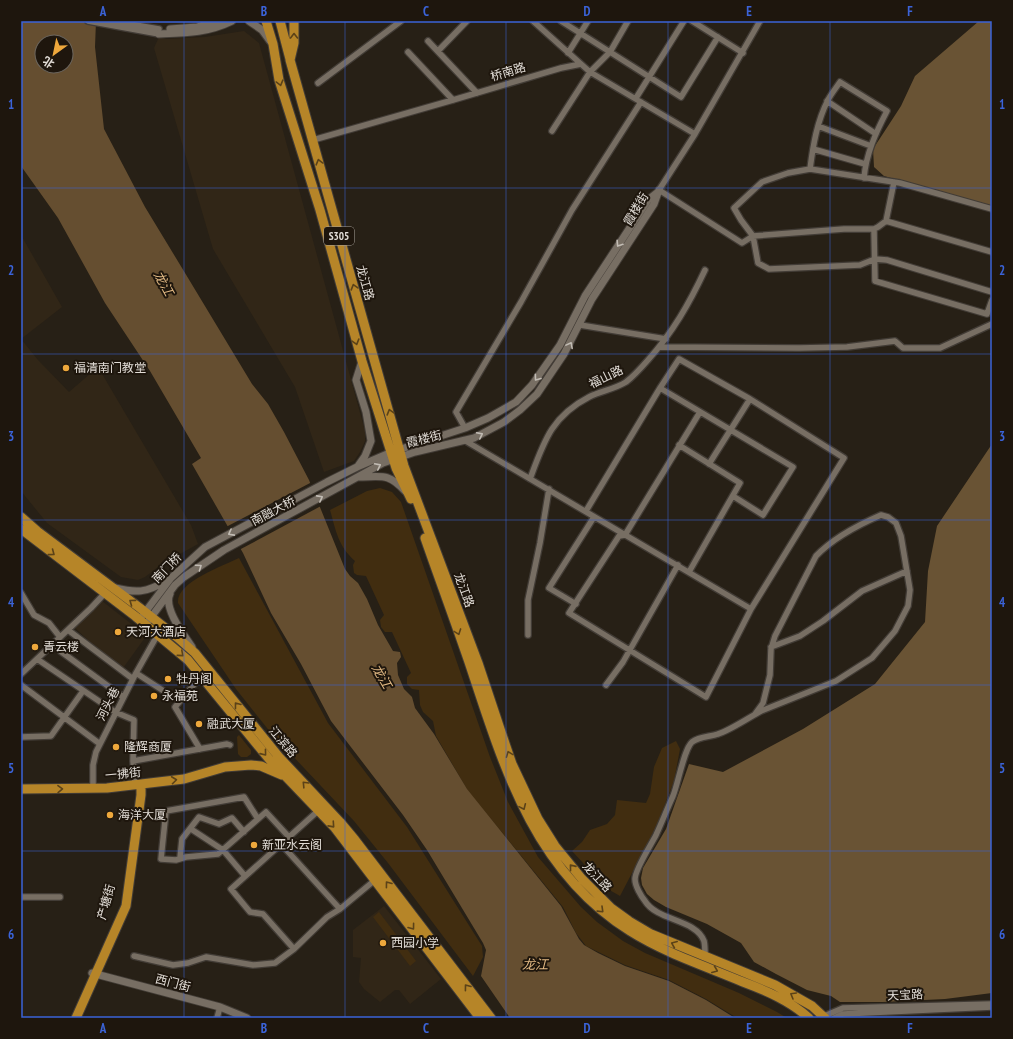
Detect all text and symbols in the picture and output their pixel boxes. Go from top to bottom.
text: A [99,3,107,20]
text: B [261,3,267,20]
text: C [423,3,429,20]
text: D [584,3,591,20]
text: E [746,3,752,20]
text: F [907,3,913,20]
one-way arrow [290,33,298,39]
north arrow [34,34,74,74]
text: 北 [40,54,57,71]
street label: 桥南路 [488,59,527,84]
one-way arrow [275,79,284,86]
text: 1 [8,96,14,113]
text: 1 [999,96,1005,113]
one-way arrow [315,158,323,165]
street label: 霞楼街 [620,189,651,228]
road number: S305 [324,227,354,245]
one-way arrow [617,239,624,246]
text: 2 [8,262,14,279]
text: 2 [999,262,1005,279]
street label: 龙江路 [353,263,378,302]
water label: 龙江 [150,268,178,300]
one-way arrow [350,283,359,290]
one-way arrow [351,338,360,345]
one-way arrow [565,341,572,349]
place label: 福清南门教堂 [74,360,146,375]
street label: 福山路 [586,362,625,391]
marker: 福清南门教堂 [61,363,71,373]
one-way arrow [534,374,542,381]
one-way arrow [386,408,395,415]
street label: 霞楼街 [405,427,443,450]
text: 3 [8,428,14,445]
text: 3 [999,428,1005,445]
one-way arrow [476,432,483,440]
one-way arrow [374,463,382,471]
street label: 南融大桥 [248,493,297,528]
one-way arrow [315,496,323,503]
one-way arrow [228,529,235,536]
one-way arrow [47,548,54,555]
street label: 南门桥 [149,549,185,586]
one-way arrow [195,564,202,572]
street label: 龙江路 [451,570,478,609]
text: 4 [8,594,15,611]
text: 4 [999,594,1006,611]
one-way arrow [129,599,136,607]
place label: 天河大酒店 [126,624,186,639]
marker: 天河大酒店 [113,627,123,637]
one-way arrow [454,629,462,636]
place label: 青云楼 [43,639,79,654]
marker: 青云楼 [30,642,40,652]
one-way arrow [176,649,183,656]
water label: 龙江 [368,661,396,693]
place label: 牡丹阁 [176,671,212,686]
marker: 牡丹阁 [163,674,173,684]
street label: 河头巷 [93,684,122,723]
place label: 永福苑 [162,688,198,703]
marker: 永福苑 [149,691,159,701]
one-way arrow [235,702,242,709]
place label: 融武大厦 [207,716,255,731]
marker: 融武大厦 [194,719,204,729]
street label: 江滨路 [266,723,301,760]
place label: 隆辉商厦 [124,739,172,754]
marker: 隆辉商厦 [111,742,121,752]
one-way arrow [260,748,267,755]
one-way arrow [505,750,513,757]
text: 5 [8,760,14,777]
text: 5 [999,760,1005,777]
street label: 一拂街 [104,764,142,783]
one-way arrow [171,776,177,785]
one-way arrow [302,781,310,789]
one-way arrow [57,785,63,793]
one-way arrow [518,803,526,810]
place label: 海洋大厦 [118,807,166,822]
marker: 海洋大厦 [105,810,115,820]
one-way arrow [327,820,335,828]
place label: 新亚水云阁 [262,837,322,852]
marker: 新亚水云阁 [249,840,259,850]
street label: 龙江路 [580,858,615,895]
one-way arrow [569,864,576,871]
one-way arrow [386,881,393,888]
street label: 产塘街 [93,882,118,921]
one-way arrow [596,905,604,913]
one-way arrow [407,923,414,930]
text: 6 [8,926,14,943]
text: 6 [999,926,1005,943]
place label: 西园小学 [391,935,439,950]
marker: 西园小学 [378,938,388,948]
one-way arrow [671,941,679,949]
water label: 龙江 [522,956,550,973]
one-way arrow [710,965,718,973]
street label: 西门街 [154,971,192,994]
one-way arrow [464,984,472,991]
street label: 天宝路 [887,986,923,1003]
one-way arrow [790,993,797,1000]
text: A [99,1020,107,1037]
text: B [261,1020,267,1037]
text: C [423,1020,429,1037]
text: D [584,1020,591,1037]
text: E [746,1020,752,1037]
text: F [907,1020,913,1037]

